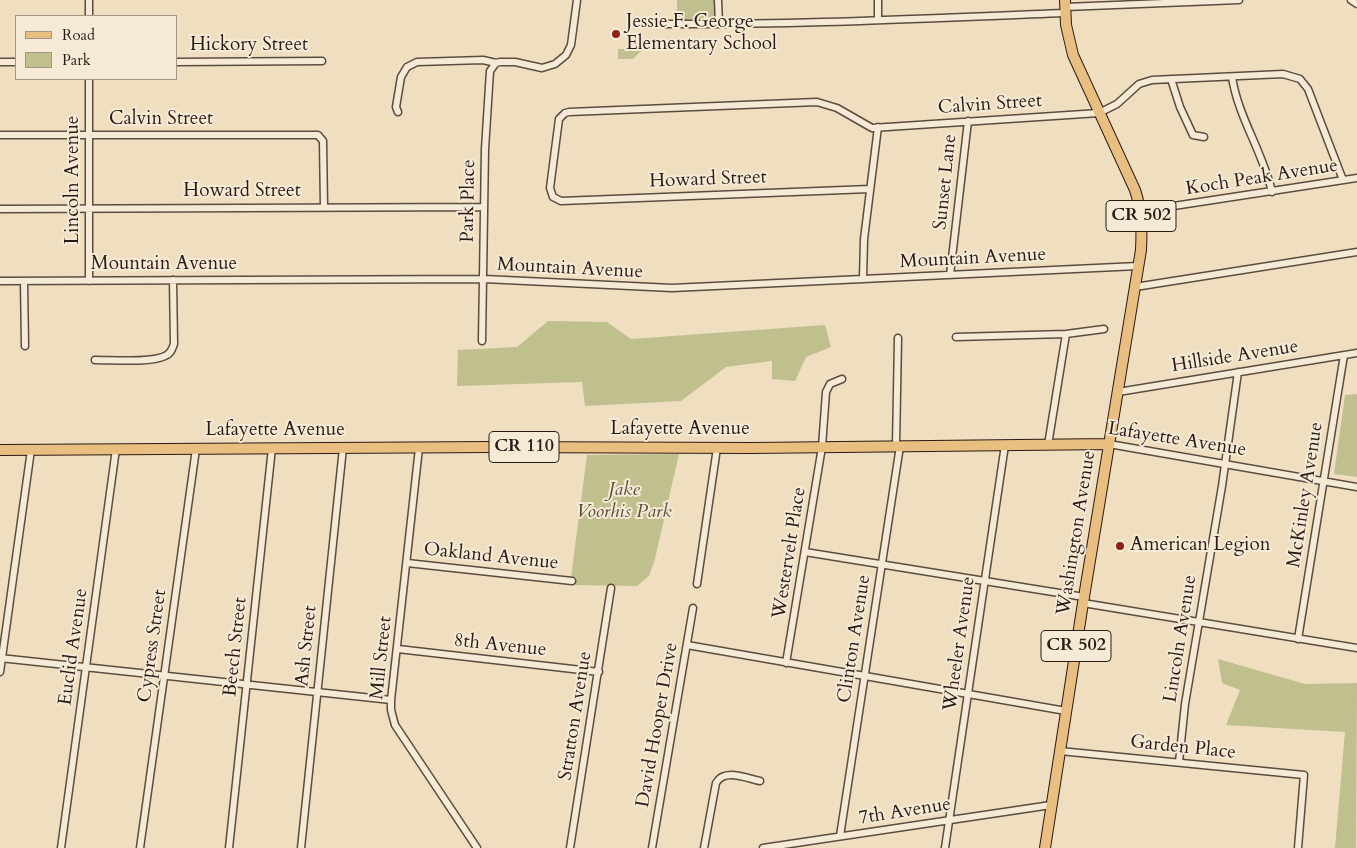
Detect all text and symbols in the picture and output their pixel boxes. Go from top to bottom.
place label: Jessie F. George Elementary School [626,12,777,56]
legend [15,15,178,80]
text: Road [62,25,95,45]
marker: Jessie F. George Elementary School [610,28,622,40]
street label: Hickory Street [190,35,308,57]
text: Park [62,50,91,70]
street label: Calvin Street [937,90,1043,120]
street label: Calvin Street [109,109,213,131]
street label: Lincoln Avenue [63,116,85,244]
street label: Sunset Lane [930,133,962,231]
street label: Koch Peak Avenue [1184,155,1340,201]
street label: Park Place [457,159,481,243]
street label: Howard Street [649,167,767,193]
street label: Howard Street [183,181,301,203]
road number: CR 502 [1106,200,1176,232]
street label: Mountain Avenue [899,244,1047,274]
street label: Mountain Avenue [91,254,237,276]
street label: Mountain Avenue [496,254,644,284]
street label: Hillside Avenue [1170,336,1300,378]
street label: Lafayette Avenue [1106,418,1248,462]
street label: Lafayette Avenue [610,419,750,441]
street label: Lafayette Avenue [205,420,345,442]
street label: McKinley Avenue [1283,421,1329,569]
road number: CR 110 [489,432,559,462]
street label: Washington Avenue [1053,449,1101,617]
park label: Jake Voorhis Park [576,480,672,524]
street label: Westervelt Place [768,485,812,621]
place label: American Legion [1130,535,1270,557]
street label: Oakland Avenue [422,539,560,575]
marker: American Legion [1114,540,1126,552]
street label: Clinton Avenue [834,573,876,705]
street label: Lincoln Avenue [1160,574,1202,704]
street label: Wheeler Avenue [939,575,981,713]
street label: Euclid Avenue [55,587,93,707]
street label: Cypress Street [134,588,172,704]
street label: Beech Street [219,596,253,698]
street label: Ash Street [291,604,323,688]
street label: Mill Street [366,615,398,701]
street label: 8th Avenue [453,630,547,662]
road number: CR 502 [1041,630,1111,661]
street label: David Hooper Drive [632,641,684,809]
street label: Stratton Avenue [555,650,597,782]
street label: Garden Place [1129,731,1237,765]
street label: 7th Avenue [857,793,953,831]

